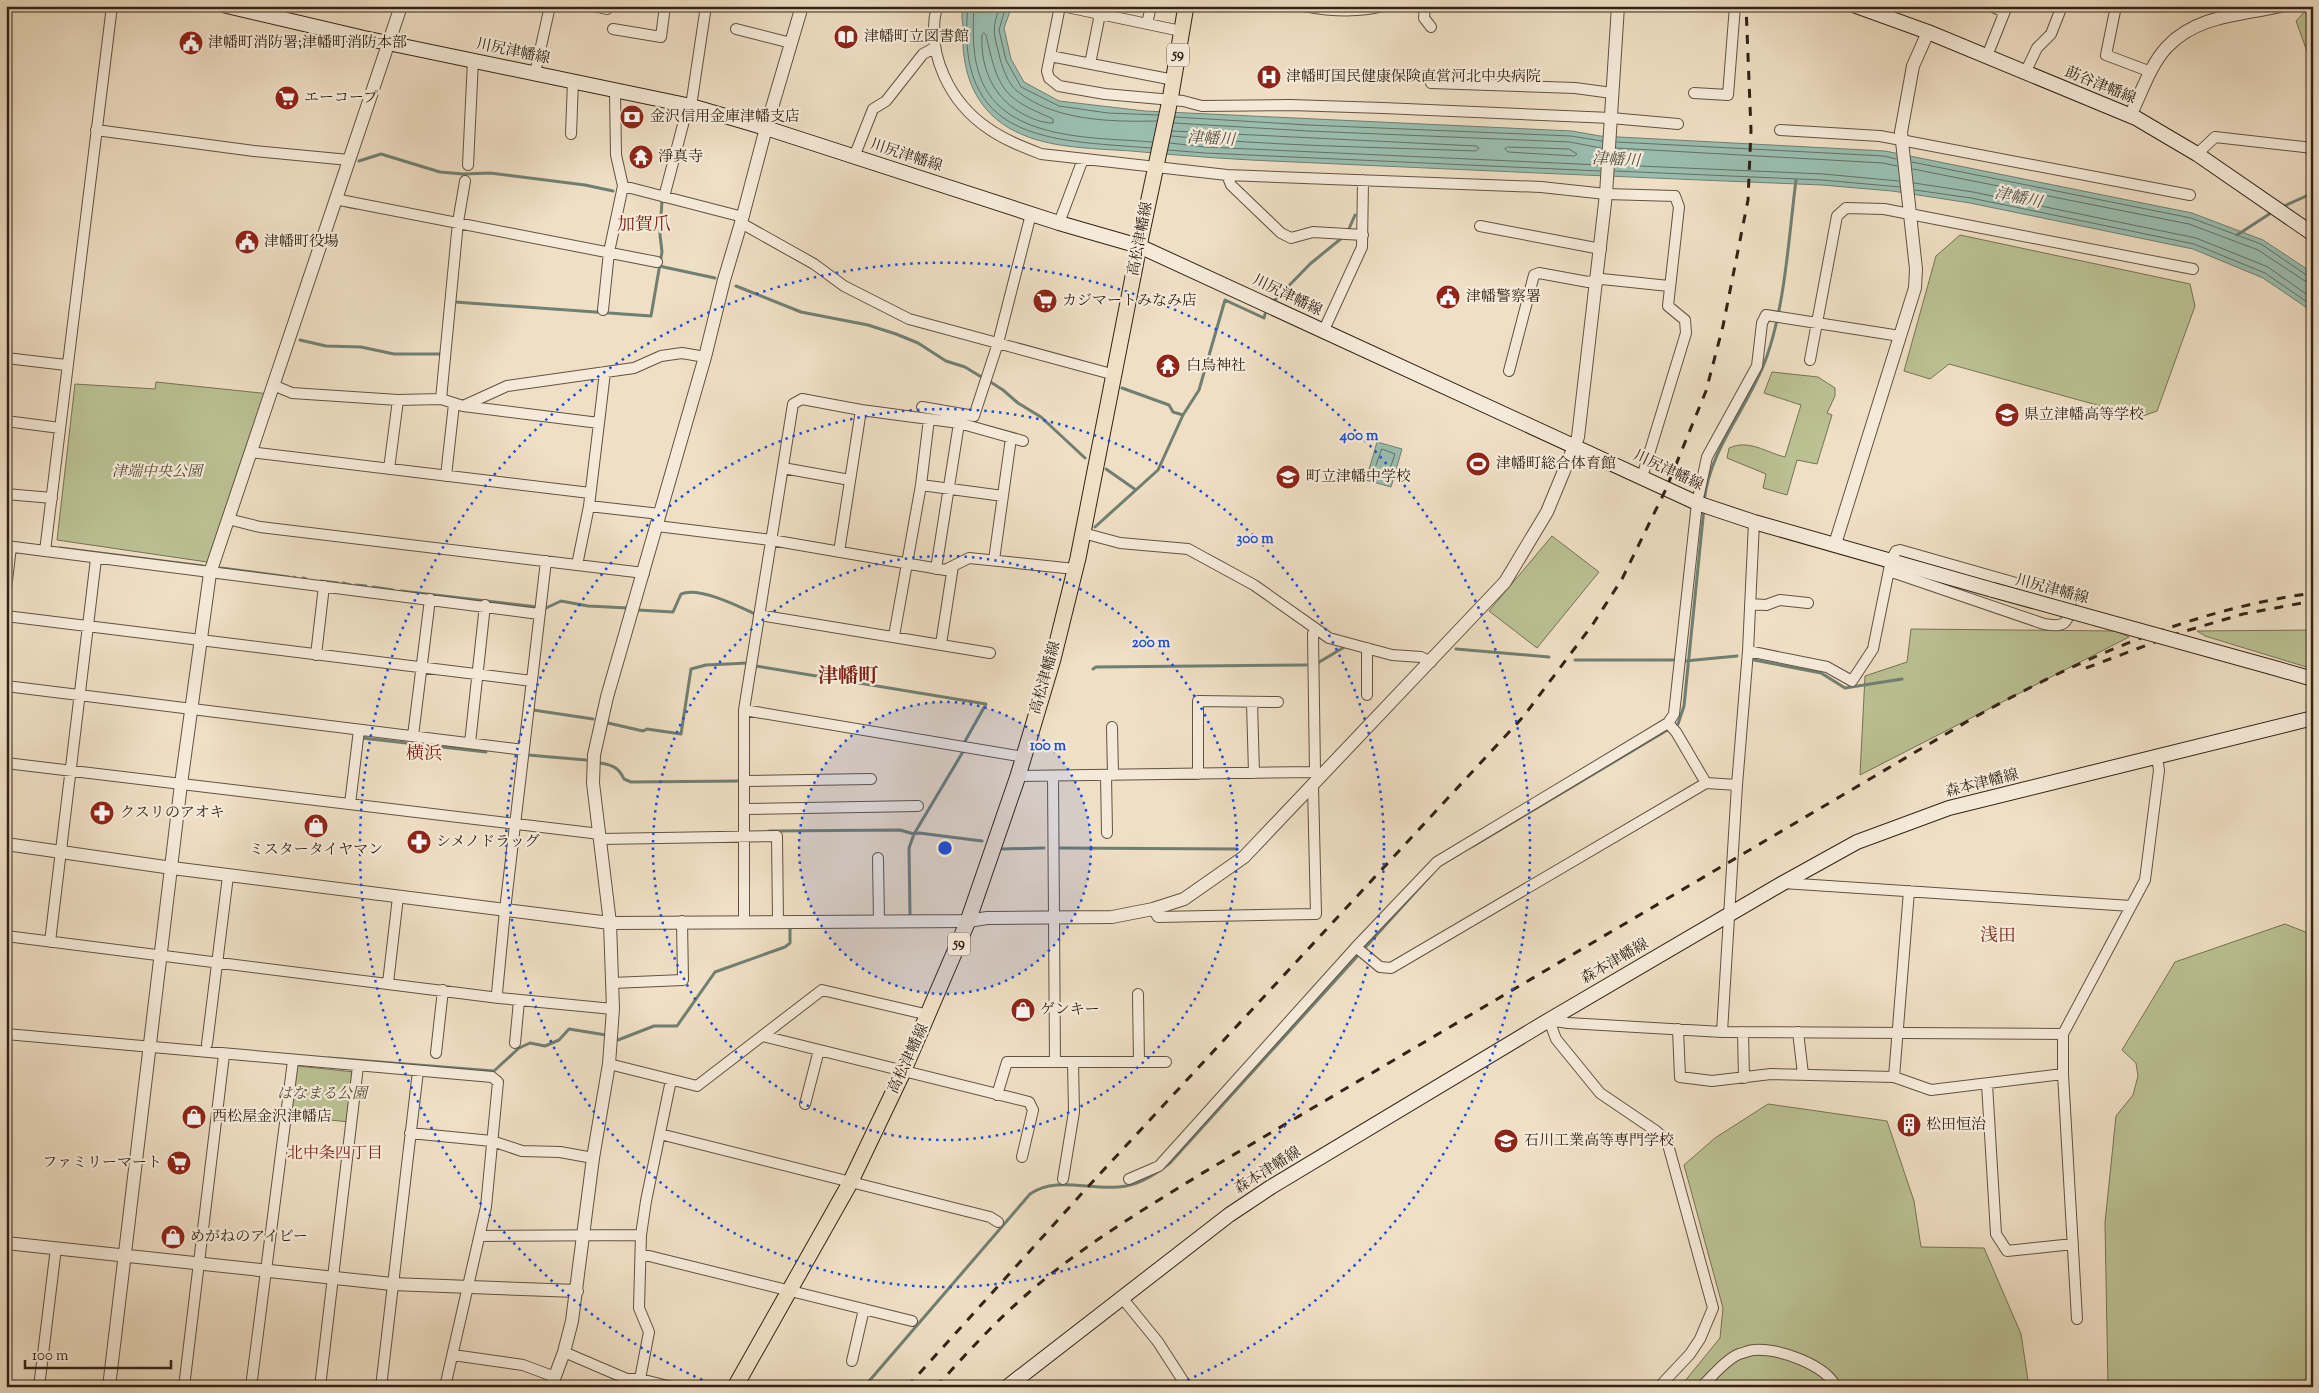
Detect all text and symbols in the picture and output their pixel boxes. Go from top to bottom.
library icon: 津幡町立図書館 [833,24,859,50]
place label: 津幡町立図書館 [864,27,969,48]
public building icon: 津幡町消防署;津幡町消防本部 [178,30,204,56]
place label: 津幡町消防署;津幡町消防本部 [208,33,407,54]
street label: 川尻津幡線 [474,34,552,70]
road number: 59 [1167,44,1189,66]
street label: 莇谷津幡線 [2061,62,2139,110]
hospital icon: 津幡町国民健康保険直営河北中央病院 [1256,64,1282,90]
place label: 津幡町国民健康保険直営河北中央病院 [1286,67,1541,88]
supermarket icon: エーコープ [274,85,300,111]
place label: エーコープ [304,88,378,109]
bank icon: 金沢信用金庫津幡支店 [619,104,645,130]
place label: 金沢信用金庫津幡支店 [650,107,800,128]
water label: 津幡川 [1186,127,1238,153]
street label: 川尻津幡線 [867,134,945,178]
temple icon: 淨真寺 [628,144,654,170]
place label: 淨真寺 [658,147,703,168]
water label: 津幡川 [1591,148,1643,174]
water label: 津幡川 [1992,183,2046,216]
street label: 高松津幡線 [1124,200,1158,278]
district label: 加賀爪 [617,213,671,239]
public building icon: 津幡町役場 [234,229,260,255]
place label: 津幡町役場 [264,232,339,253]
street label: 川尻津幡線 [1249,270,1325,322]
public building icon: 津幡警察署 [1435,284,1461,310]
place label: 津幡警察署 [1466,287,1541,308]
supermarket icon: カジマートみなみ店 [1032,288,1058,314]
place label: カジマートみなみ店 [1062,291,1197,312]
temple icon: 白鳥神社 [1155,353,1181,379]
place label: 白鳥神社 [1186,356,1246,377]
school or university icon: 県立津幡高等学校 [1994,402,2020,428]
place label: 県立津幡高等学校 [2024,405,2144,426]
text: 400 m [1339,426,1379,447]
street label: 川尻津幡線 [1630,446,1706,496]
sports icon: 津幡町総合体育館 [1465,451,1491,477]
place label: 津幡町総合体育館 [1496,454,1616,475]
park label: 津端中央公園 [112,462,205,483]
school or university icon: 町立津幡中学校 [1275,464,1301,490]
place label: 町立津幡中学校 [1306,467,1411,488]
text: 300 m [1236,529,1274,550]
street label: 川尻津幡線 [2013,570,2091,610]
text: 200 m [1132,633,1171,654]
street label: 高松津幡線 [1026,639,1066,717]
district label: 津幡町 [818,663,879,692]
text: 100 m [1030,736,1067,757]
district label: 横浜 [406,742,442,768]
street label: 森本津幡線 [1943,765,2021,803]
pharmacy icon: クスリのアオキ [89,800,115,826]
place label: クスリのアオキ [120,803,225,824]
shop icon: ミスタータイヤマン [303,813,329,839]
pharmacy icon: シメノドラッグ [406,829,432,855]
place label: シメノドラッグ [436,832,540,853]
centre of rings [936,839,954,857]
place label: ミスタータイヤマン [249,840,383,861]
district label: 浅田 [1980,924,2016,950]
road number: 59 [948,932,970,956]
street label: 森本津幡線 [1577,934,1653,990]
shop icon: ゲンキー [1010,997,1036,1023]
place label: ゲンキー [1040,1000,1100,1021]
street label: 高松津幡線 [884,1021,934,1097]
park label: はなまる公園 [277,1084,370,1105]
shop icon: 西松屋金沢津幡店 [181,1104,207,1130]
place label: 西松屋金沢津幡店 [212,1107,332,1128]
building icon: 松田恒治 [1896,1112,1922,1138]
place label: 松田恒治 [1926,1115,1986,1136]
school or university icon: 石川工業高等専門学校 [1493,1128,1519,1154]
place label: 石川工業高等専門学校 [1524,1131,1674,1152]
street label: 森本津幡線 [1231,1142,1305,1200]
district label: 北中条四丁目 [287,1143,383,1166]
supermarket icon: ファミリーマート [166,1150,192,1176]
place label: ファミリーマート [42,1153,162,1174]
shop icon: めがねのアイビー [160,1224,186,1250]
place label: めがねのアイビー [190,1227,308,1248]
scale bar [25,1338,171,1370]
text: 100 m [32,1346,69,1367]

